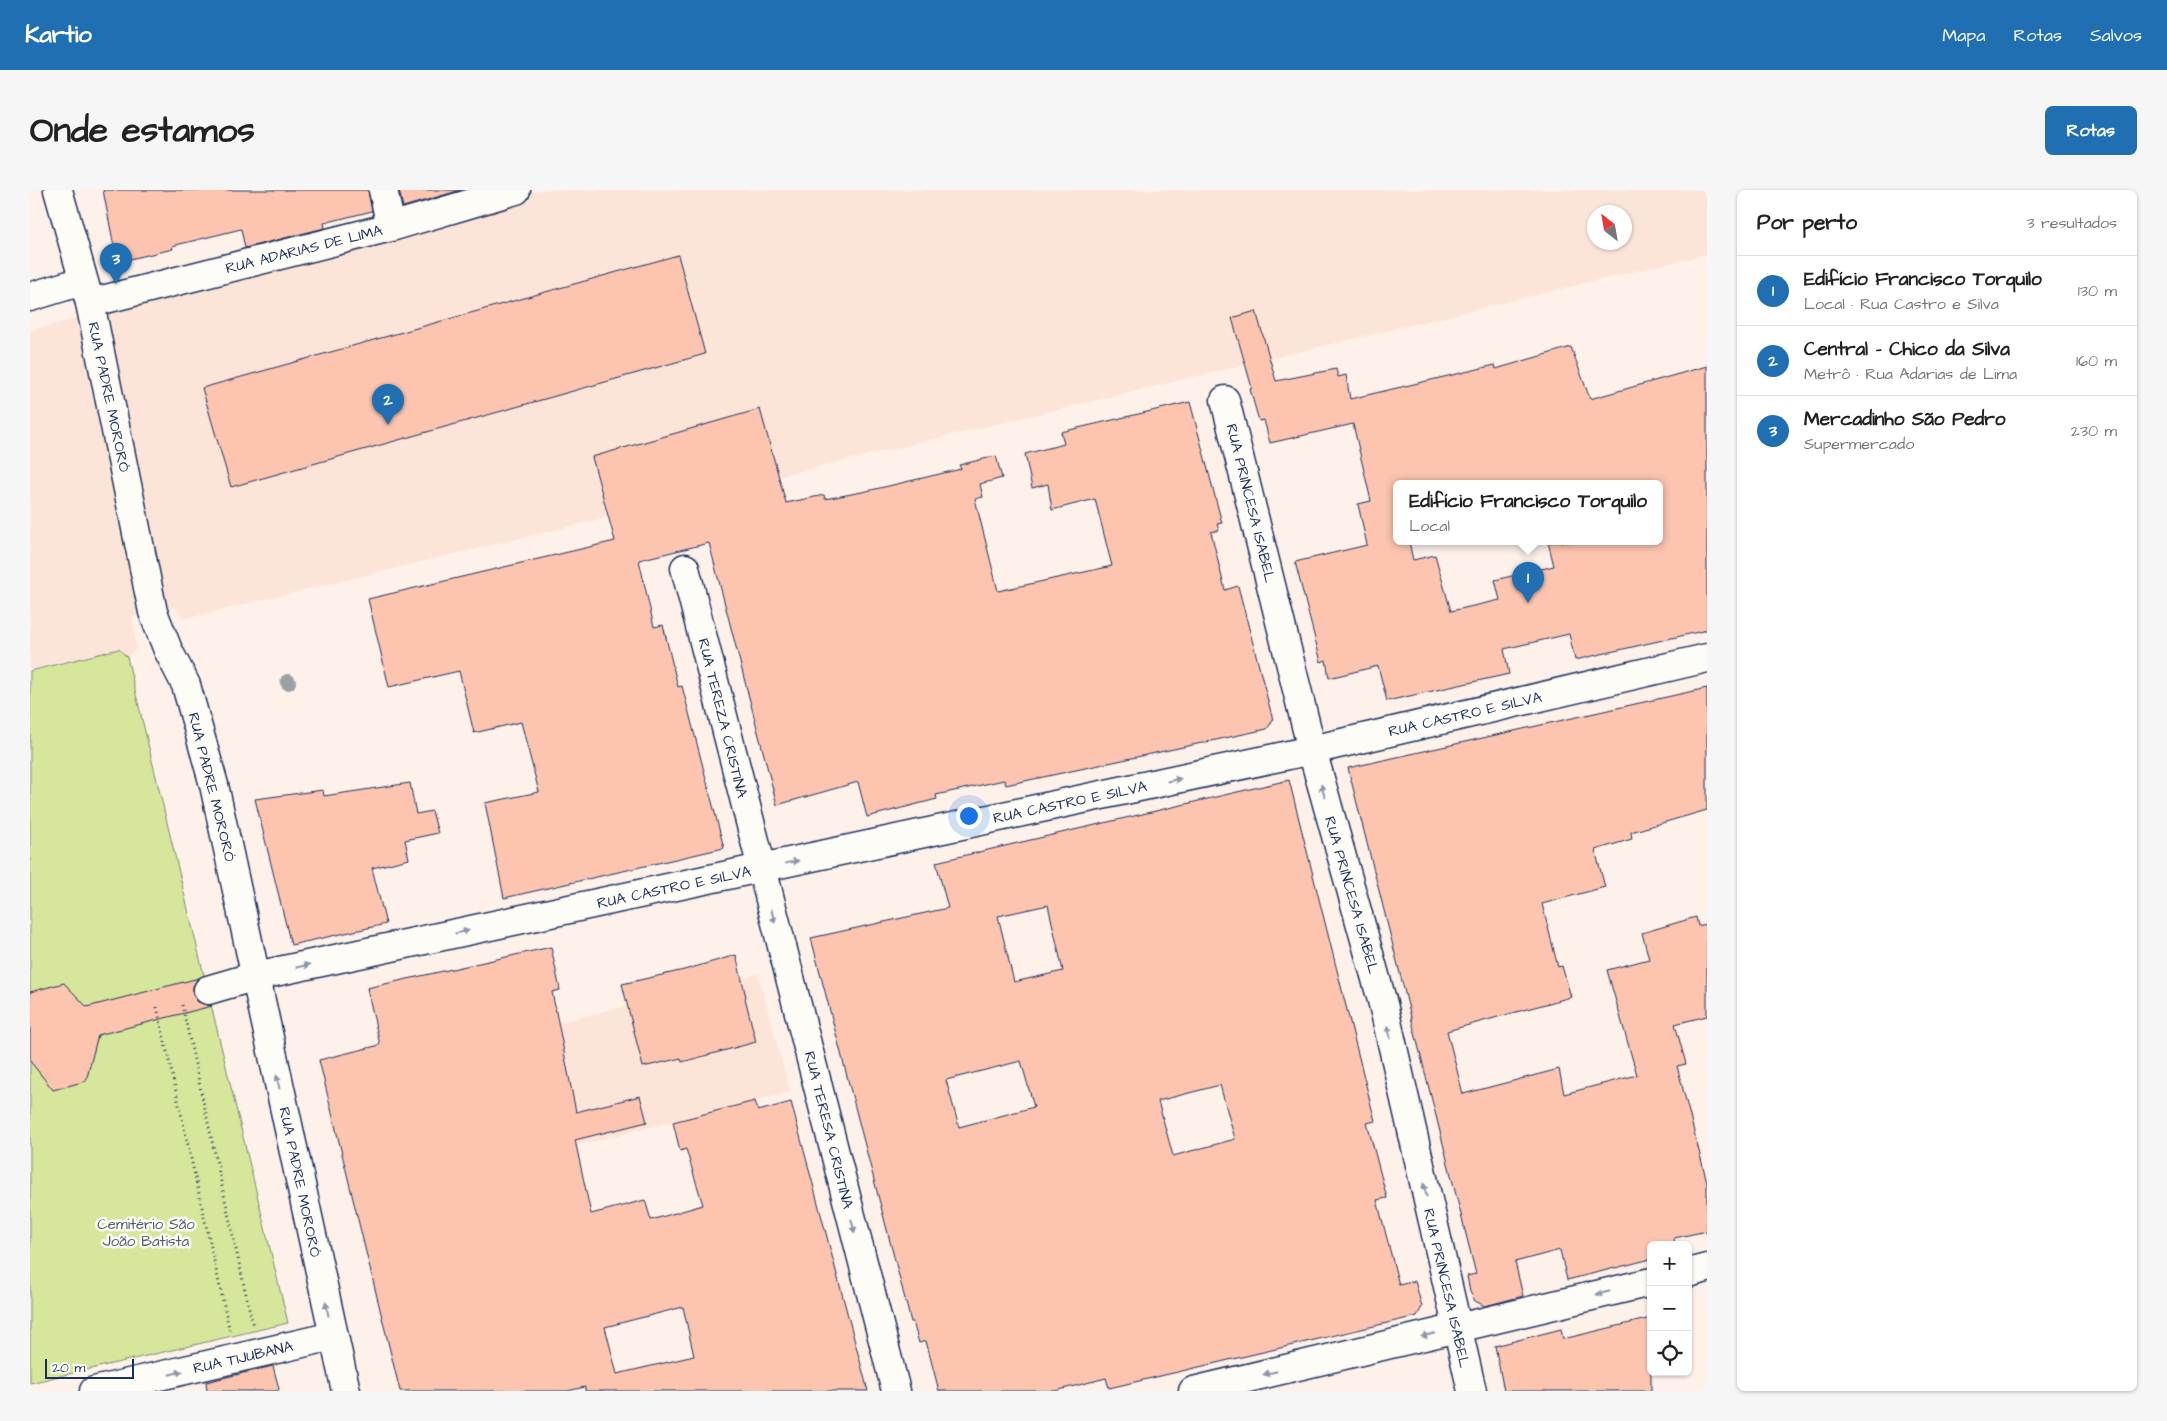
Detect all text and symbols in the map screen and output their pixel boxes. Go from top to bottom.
text: Kartio [25,18,92,52]
text: Mapa [1942,23,1986,48]
text: Rotas [2014,23,2062,48]
text: Salvos [2090,23,2142,48]
text: Onde estamos [30,106,255,155]
button: Rotas [2045,106,2137,155]
north arrow [1587,205,1632,250]
text: Por perto [1757,208,1857,237]
text: 3 resultados [2026,212,2117,234]
street label: RUA ADARIAS DE LIMA [223,220,385,279]
pin: 3 [100,243,132,284]
text: Edifício Francisco Torquilo [1804,266,2042,293]
text: 1 [1772,280,1774,302]
text: 130 m [2078,280,2117,302]
text: Local · Rua Castro e Silva [1804,293,1999,315]
street label: RUA PADRE MORORÓ [82,320,135,474]
text: Central - Chico da Silva [1804,336,2010,363]
text: 2 [1768,350,1778,372]
text: 160 m [2076,350,2117,372]
text: Metrô · Rua Adarias de Lima [1804,363,2017,385]
pin: 2 [372,384,404,425]
text: Mercadinho São Pedro [1804,406,2005,433]
text: 3 [1769,420,1777,442]
text: 230 m [2071,420,2117,442]
street label: RUA PRINCESA ISABEL [1221,422,1281,585]
text: Supermercado [1804,433,1914,455]
popup [1393,480,1663,545]
text: Edifício Francisco Torquilo [1409,488,1647,515]
text: Local [1409,515,1450,537]
pin: 1 [1512,562,1544,603]
street label: RUA TEREZA CRISTINA [693,636,753,800]
street label: RUA CASTRO E SILVA [1386,687,1544,742]
street label: RUA PADRE MORORÓ [183,710,240,864]
street label: RUA CASTRO E SILVA [991,776,1149,829]
one-way arrow [1166,776,1181,784]
one-way arrow [1319,783,1327,798]
your location [956,803,982,829]
street label: RUA PRINCESA ISABEL [1319,814,1384,977]
one-way arrow [785,858,800,866]
street label: RUA CASTRO E SILVA [595,861,753,914]
one-way arrow [770,909,778,924]
one-way arrow [455,928,471,936]
one-way arrow [296,962,311,970]
one-way arrow [1385,1024,1393,1039]
street label: RUA TERESA CRISTINA [799,1049,858,1211]
one-way arrow [274,1074,282,1090]
street label: RUA PADRE MORORÓ [273,1105,326,1259]
one-way arrow [1420,1182,1428,1198]
street label: RUA PRINCESA ISABEL [1418,1206,1475,1370]
park label: Cemitério São João Batista [97,1214,195,1252]
one-way arrow [850,1218,858,1233]
map controls [1647,1241,1692,1376]
button: + [1647,1241,1692,1286]
button: − [1647,1286,1692,1331]
one-way arrow [1596,1289,1611,1297]
one-way arrow [323,1301,331,1317]
one-way arrow [1421,1331,1436,1339]
button: locate [1647,1331,1692,1376]
street label: RUA TIJUBANA [191,1336,296,1379]
scale bar [45,1356,134,1379]
text: 20 m [52,1358,85,1378]
one-way arrow [169,1368,185,1376]
one-way arrow [1263,1369,1278,1377]

